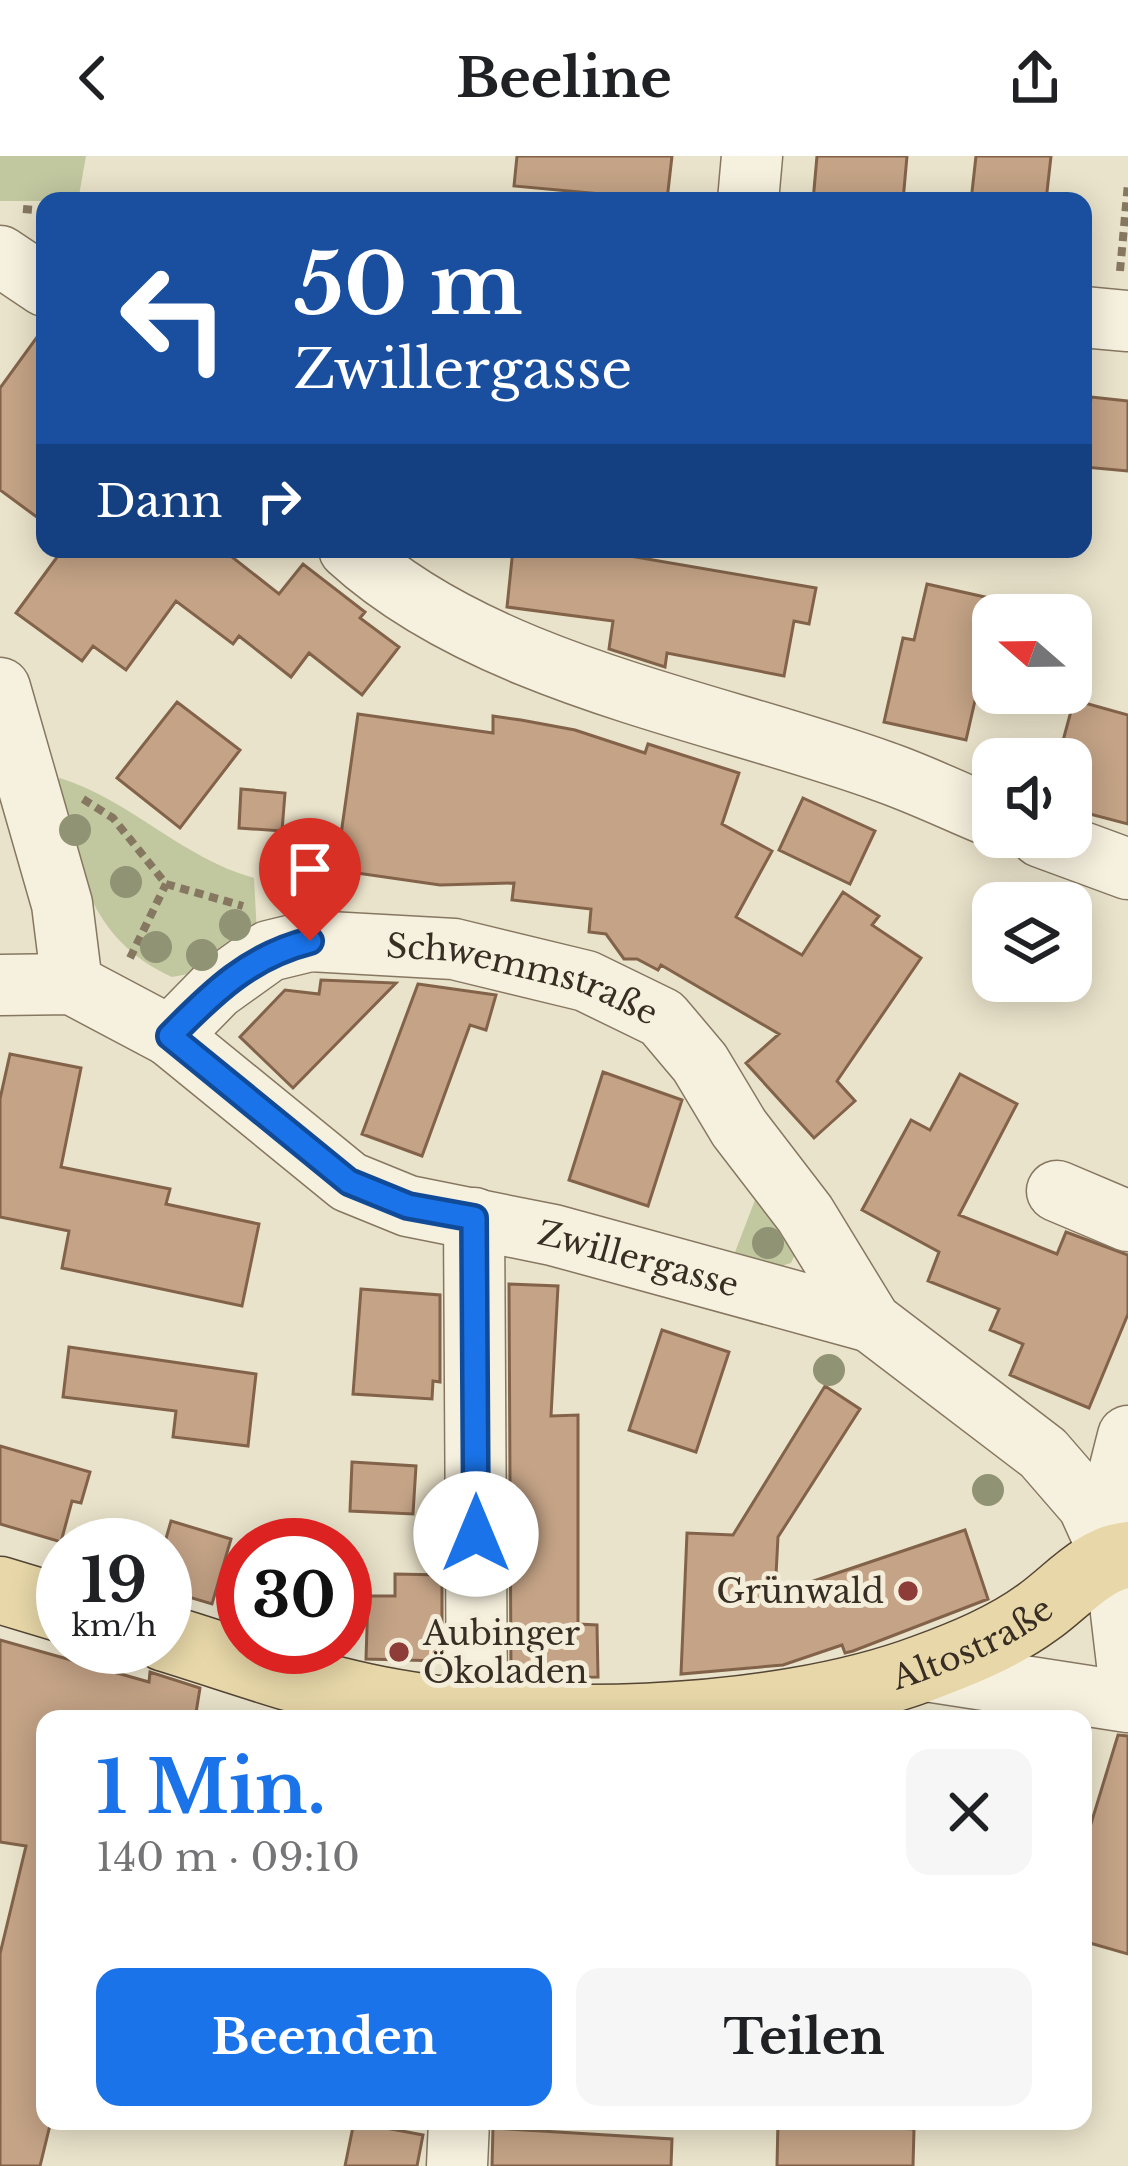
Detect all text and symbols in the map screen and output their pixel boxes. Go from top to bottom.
icon: back [60,45,126,111]
text: Beeline [456,45,672,112]
icon: share [1002,45,1068,111]
text: 50 m [294,233,523,337]
icon: left [96,240,252,396]
text: Zwillergasse [294,336,632,403]
icon: right [246,468,312,534]
text: Dann [96,473,222,529]
north arrow [972,594,1092,714]
map controls [972,594,1092,1002]
button: sound [972,738,1092,858]
pin [259,818,361,941]
icon: arrive [277,836,343,902]
button: layers [972,882,1092,1002]
street label: Schwemmstraße [385,925,664,1034]
street label: Zwillergasse [534,1212,743,1306]
position arrow [413,1471,539,1597]
speed limit sign: 30 [216,1518,372,1674]
text: 19 [81,1544,147,1618]
place label: Grünwald [716,1571,884,1612]
marker: Grünwald [895,1578,921,1604]
street label: Altostraße [886,1588,1061,1699]
text: km/h [71,1607,157,1644]
place label: Aubinger Ökoladen [422,1613,588,1692]
marker: Aubinger Ökoladen [386,1639,412,1665]
text: 1 Min. [96,1743,326,1832]
button: close [906,1749,1032,1875]
text: 140 m · 09:10 [96,1833,360,1882]
button: Beenden [96,1968,552,2106]
button: Teilen [576,1968,1032,2106]

